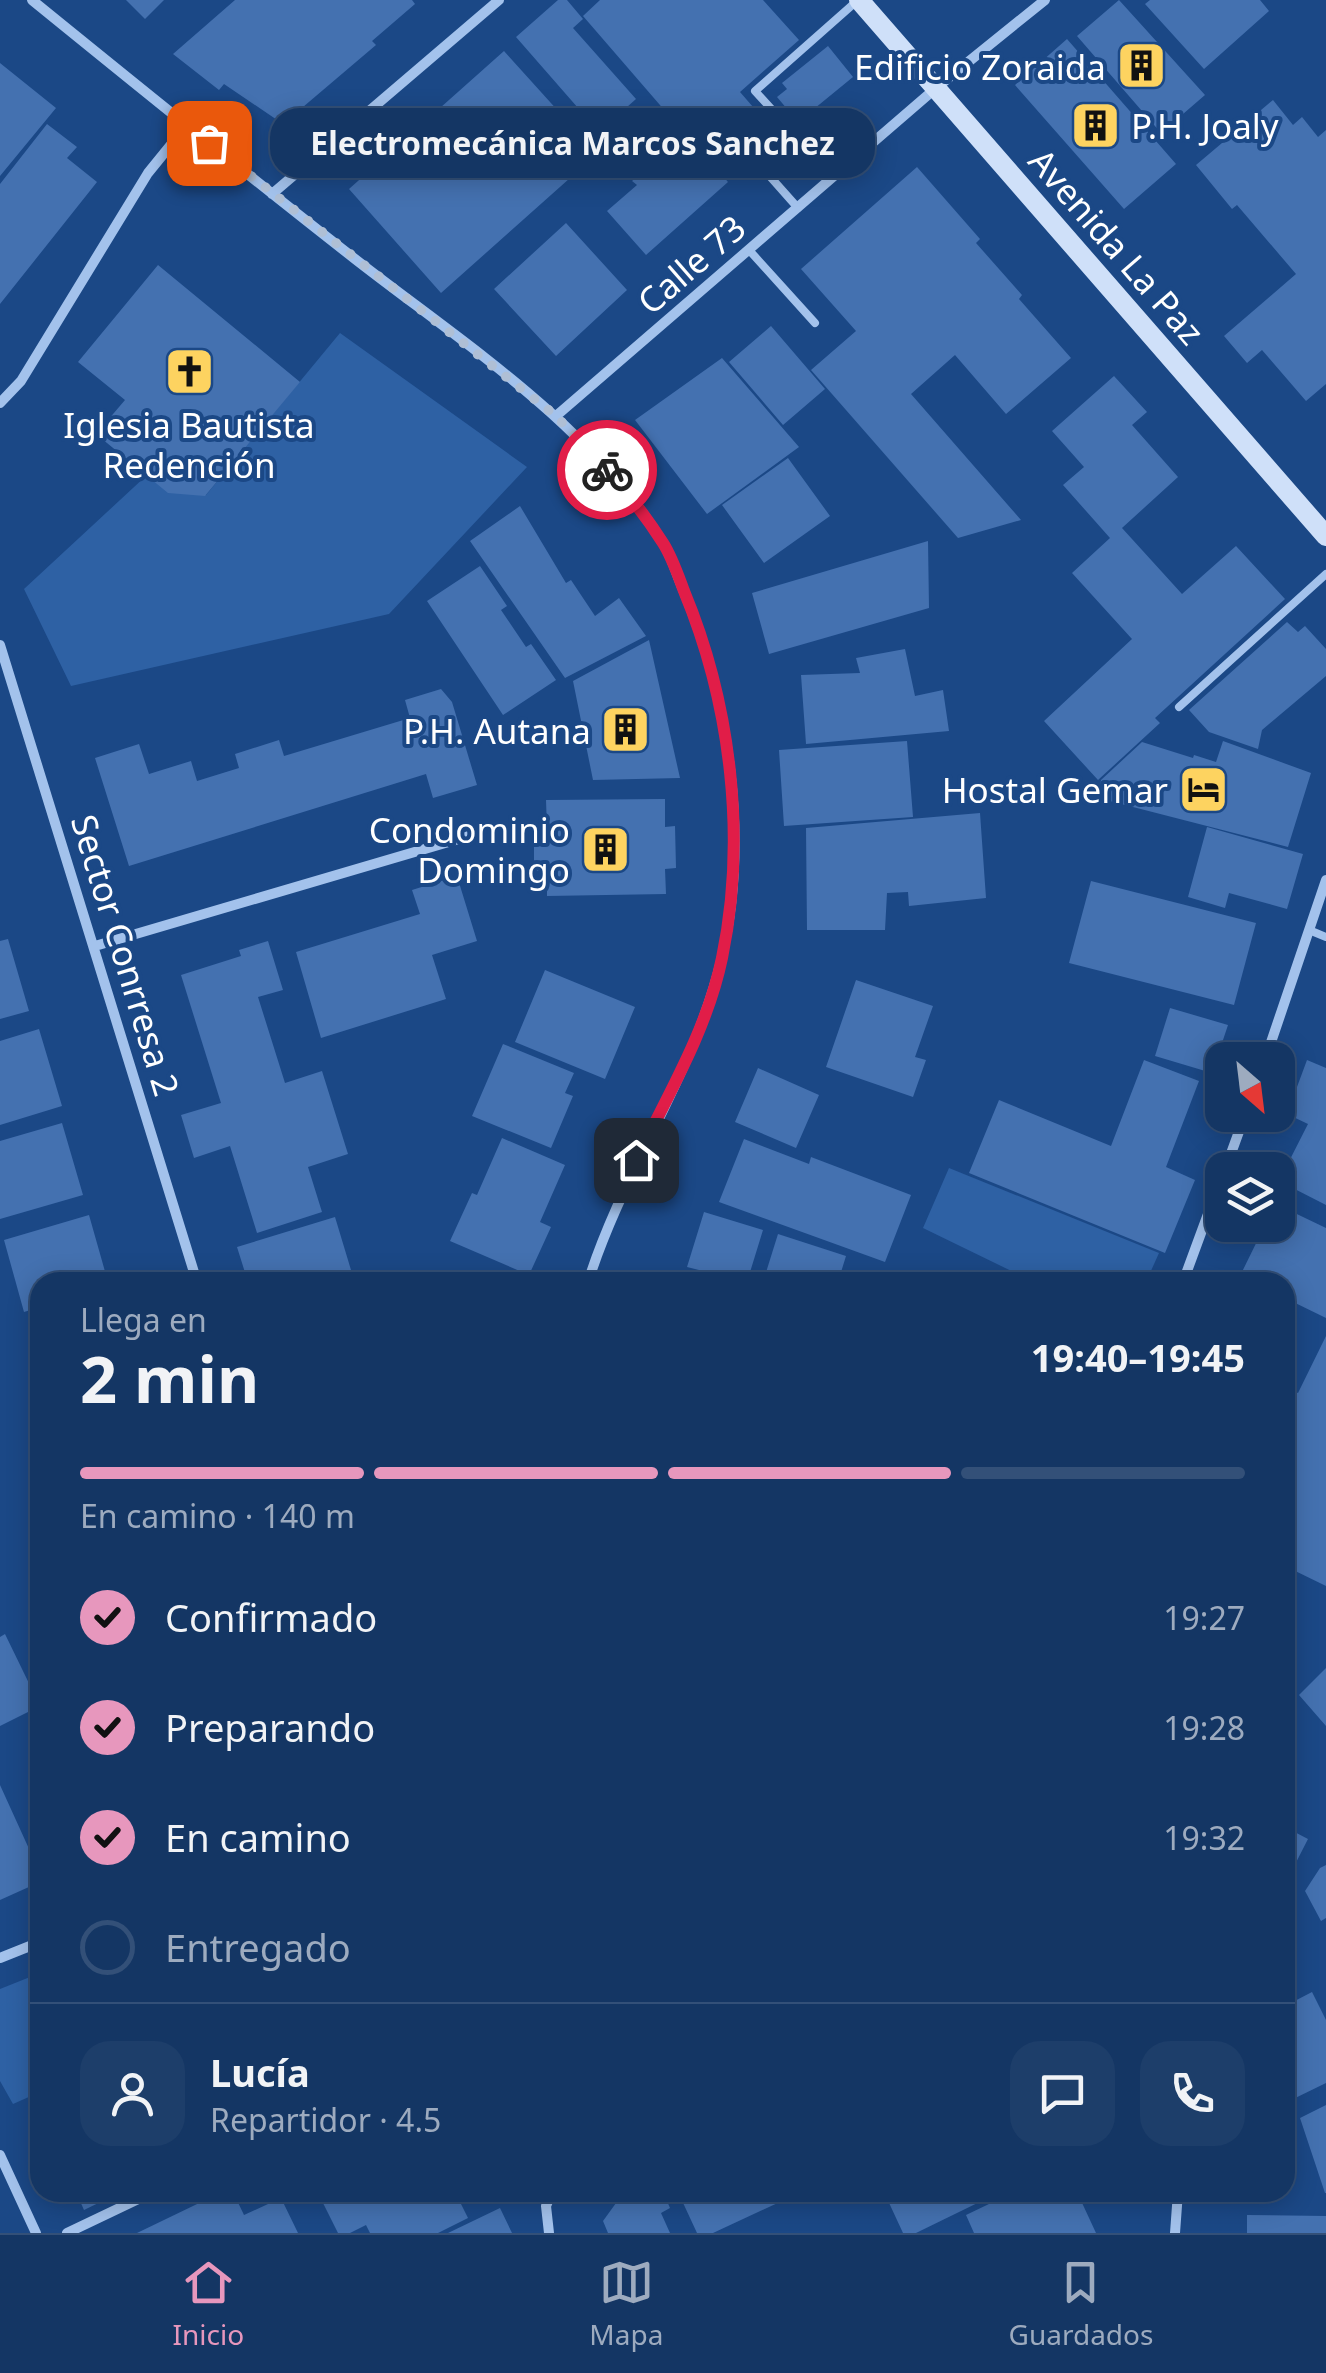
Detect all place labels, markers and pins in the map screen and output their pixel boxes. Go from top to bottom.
building icon: Edificio Zoraida [1115,40,1167,92]
place label: Edificio Zoraida [854,43,1106,90]
building icon: P.H. Joaly [1070,99,1122,151]
pin [167,101,252,186]
place label: P.H. Joaly [1131,102,1279,149]
callout: Electromecánica Marcos Sanchez [269,108,874,178]
church icon: Iglesia Bautista Redención [163,346,215,398]
place label: Iglesia Bautista Redención [63,401,315,488]
building icon: P.H. Autana [600,704,652,756]
place label: P.H. Autana [403,707,591,754]
hotel icon: Hostal Gemar [1177,763,1229,815]
place label: Hostal Gemar [942,766,1168,813]
place label: Condominio Domingo [369,806,570,893]
building icon: Condominio Domingo [579,823,631,875]
pin [594,1118,679,1203]

